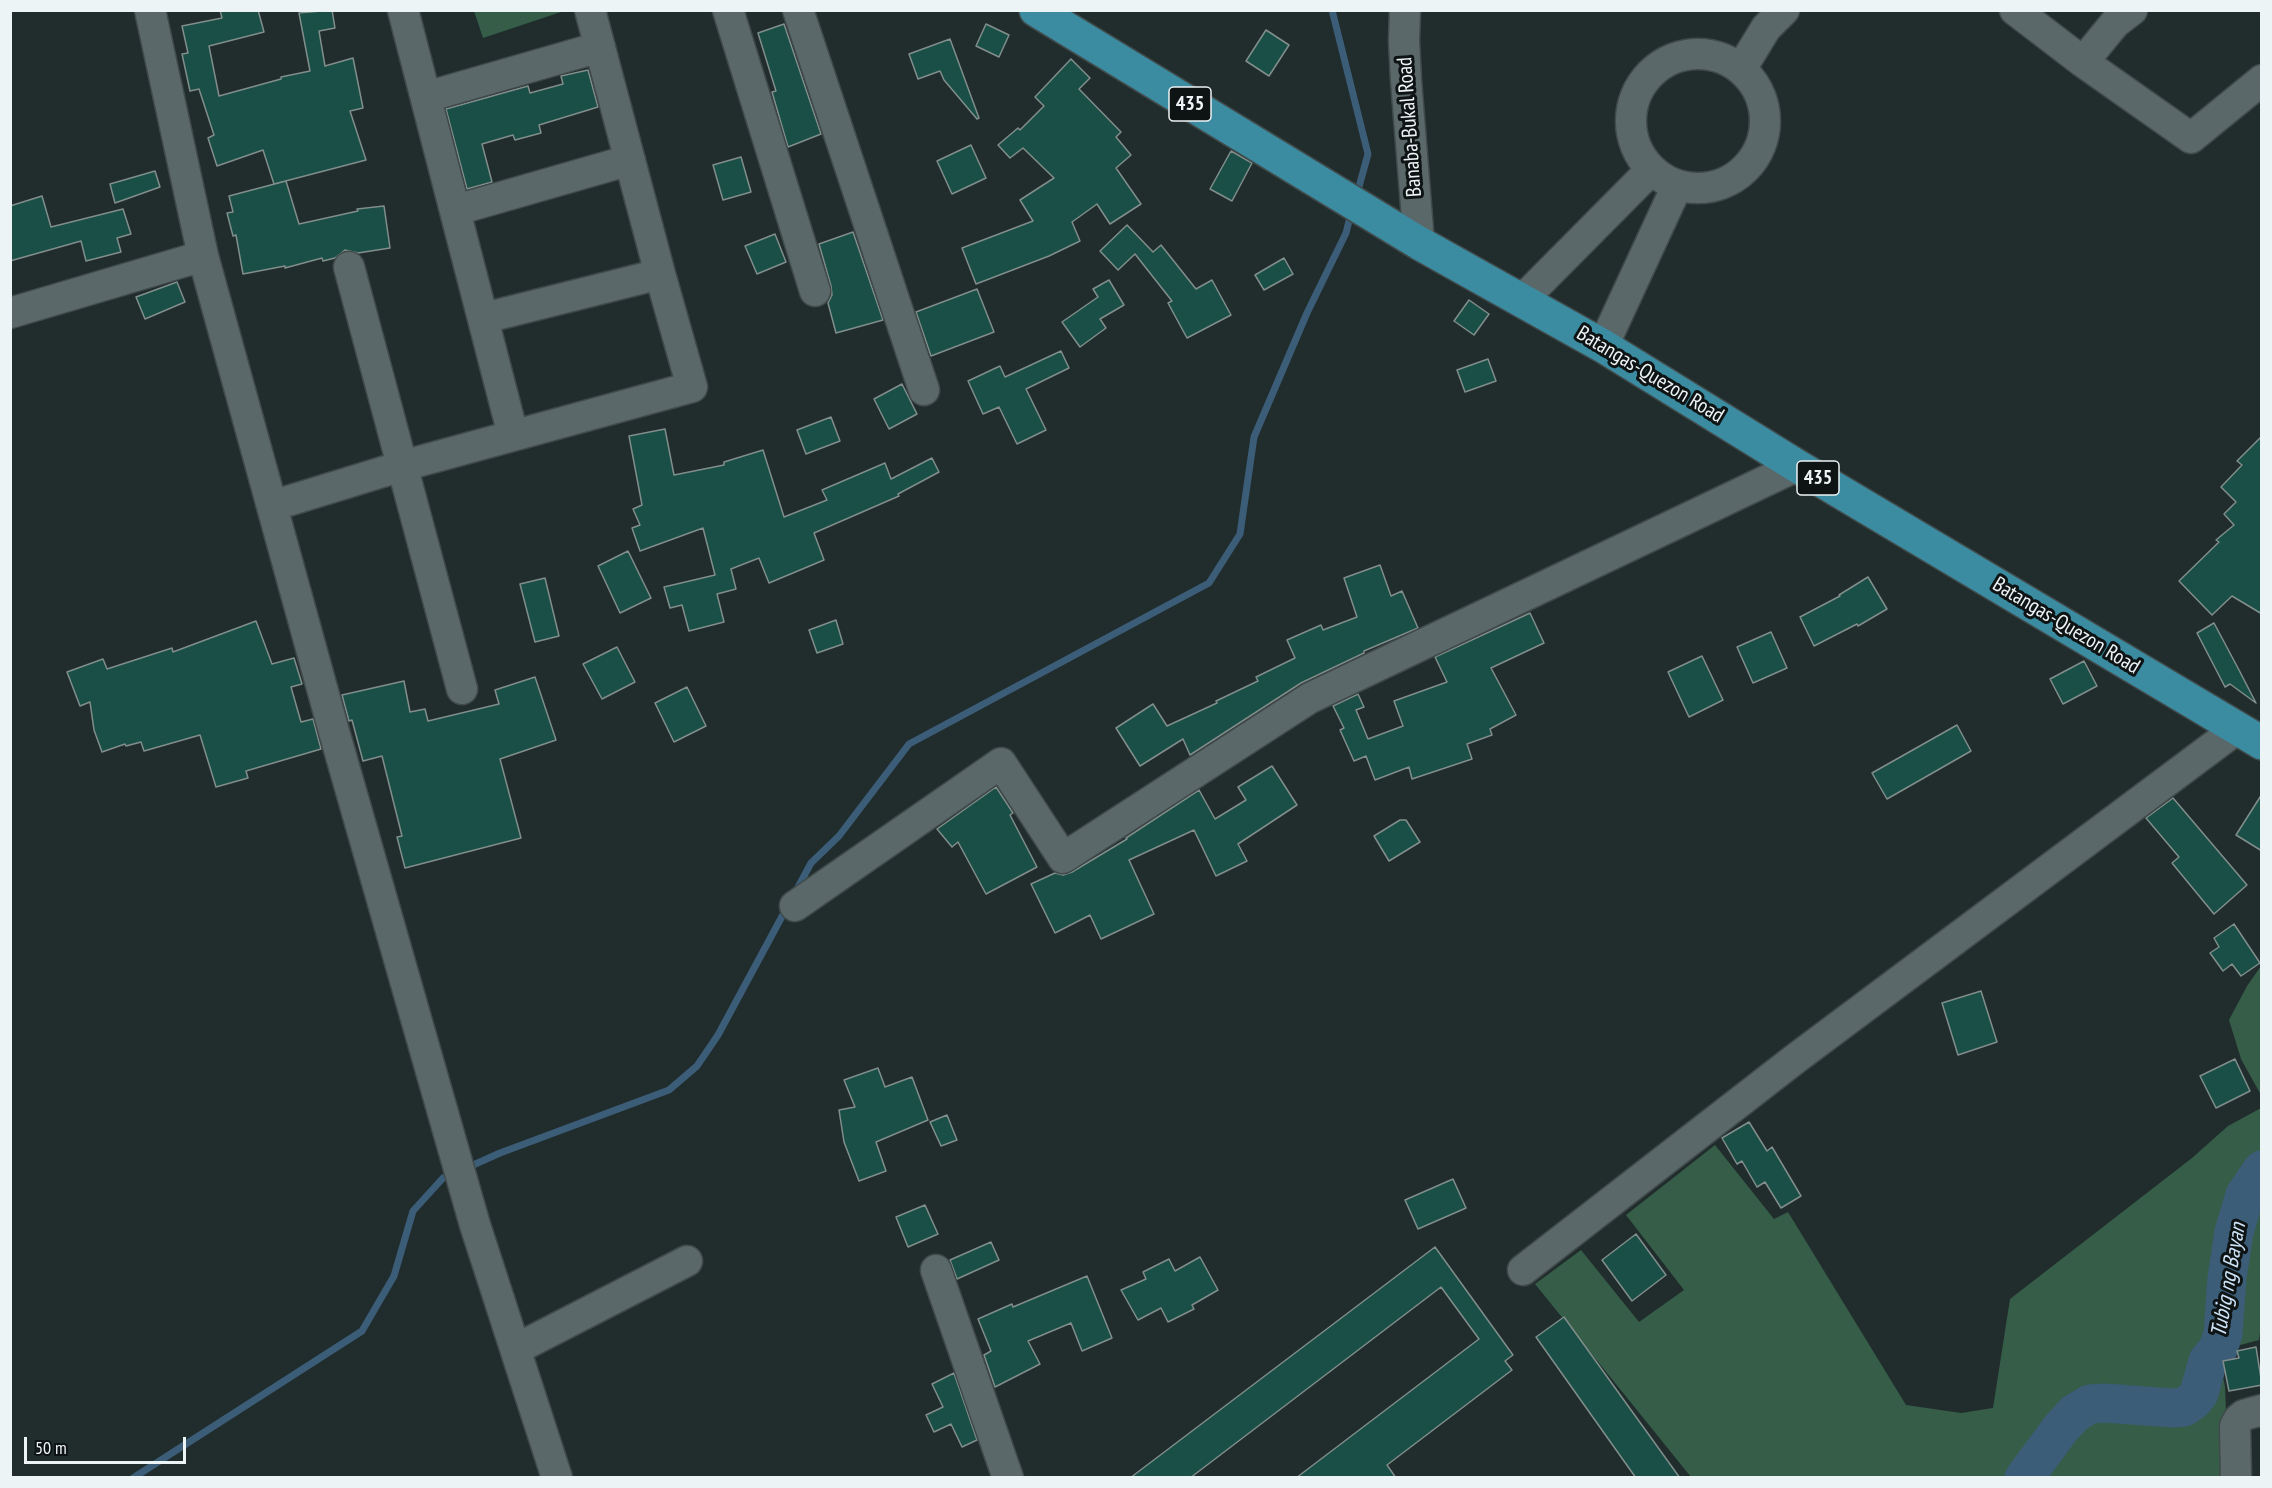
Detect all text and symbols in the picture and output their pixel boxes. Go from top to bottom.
street label: Banaba-Bukal Road [1393,56,1427,198]
road number: 435 [1169,87,1211,121]
street label: Batangas-Quezon Road [1572,321,1728,429]
road number: 435 [1797,461,1839,495]
street label: Batangas-Quezon Road [1988,572,2144,680]
water label: Tubig ng Bayan [2206,1221,2252,1339]
scale bar [27,1425,189,1463]
text: 50 m [35,1436,67,1459]

